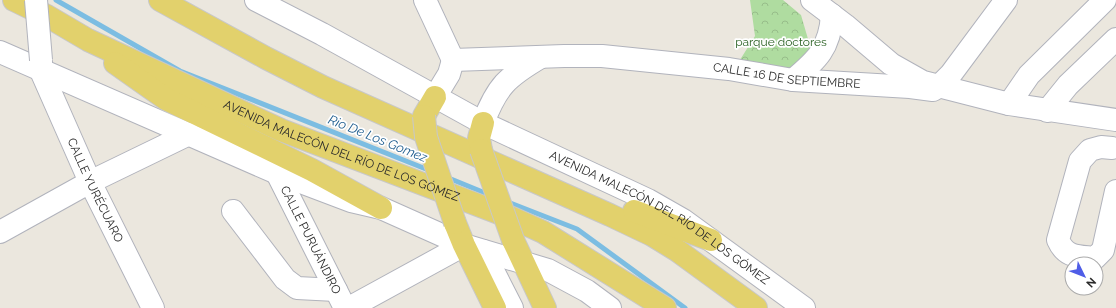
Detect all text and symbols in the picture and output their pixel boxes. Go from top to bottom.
park label: parque doctores [735,35,827,49]
street label: CALLE 16 DE SEPTIEMBRE [712,60,861,91]
street label: AVENIDA MALECÓN DEL RÍO DE LOS GÓMEZ [221,97,462,204]
water label: Rio De Los Gomez [326,112,430,165]
street label: CALLE YURÉCUARO [64,136,126,245]
street label: AVENIDA MALECÓN DEL RÍO DE LOS GÓMEZ [547,148,772,288]
street label: CALLE PURUÁNDIRO [278,183,344,297]
north arrow [1064,256,1104,296]
text: N [1083,275,1099,290]

